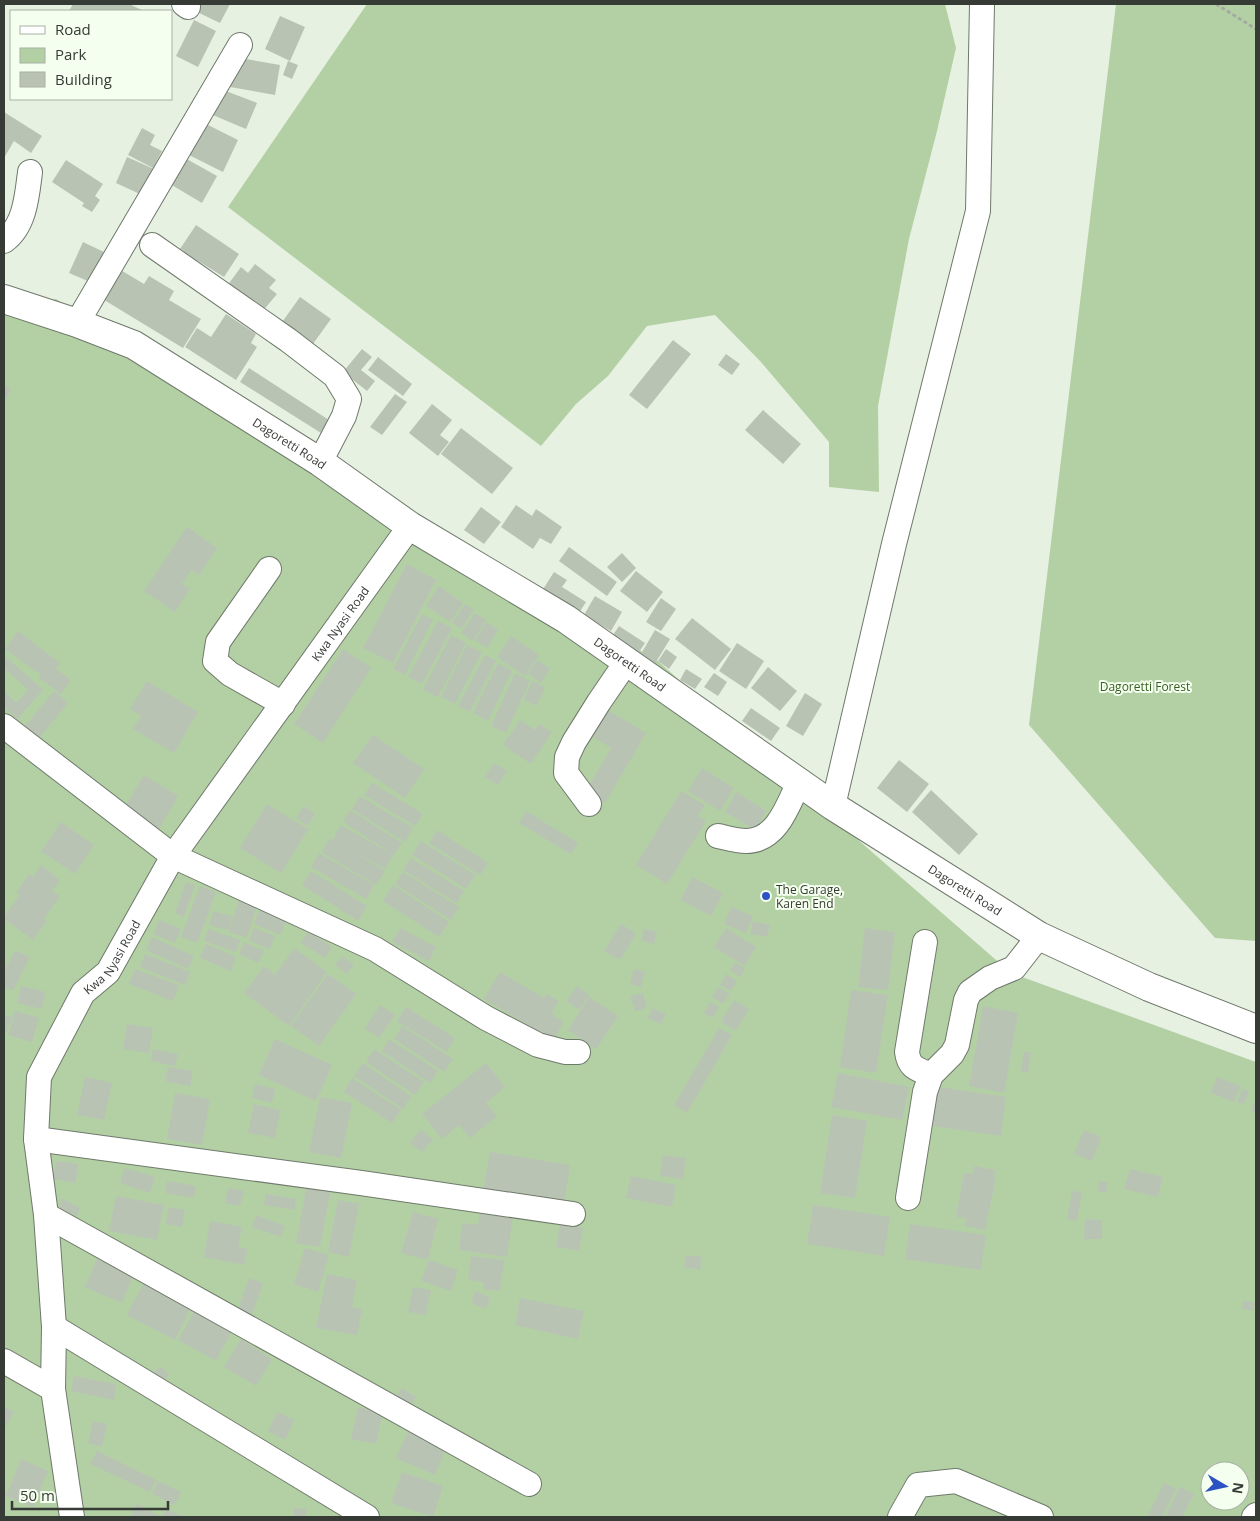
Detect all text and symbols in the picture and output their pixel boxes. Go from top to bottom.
legend [10,10,172,100]
text: Road [55,19,91,39]
text: Park [55,44,86,64]
text: Building [55,69,112,89]
street label: Dagoretti Road [250,413,330,473]
street label: Kwa Nyasi Road [307,583,373,665]
street label: Dagoretti Road [591,633,669,695]
park label: Dagoretti Forest [1100,678,1190,695]
street label: Dagoretti Road [925,860,1005,919]
place label: The Garage, Karen End [776,881,843,912]
marker: The Garage, Karen End [760,890,772,902]
street label: Kwa Nyasi Road [79,917,144,998]
north arrow [1200,1461,1250,1511]
scale bar [12,1478,169,1510]
text: N [1228,1481,1249,1495]
text: 50 m [20,1485,55,1505]

